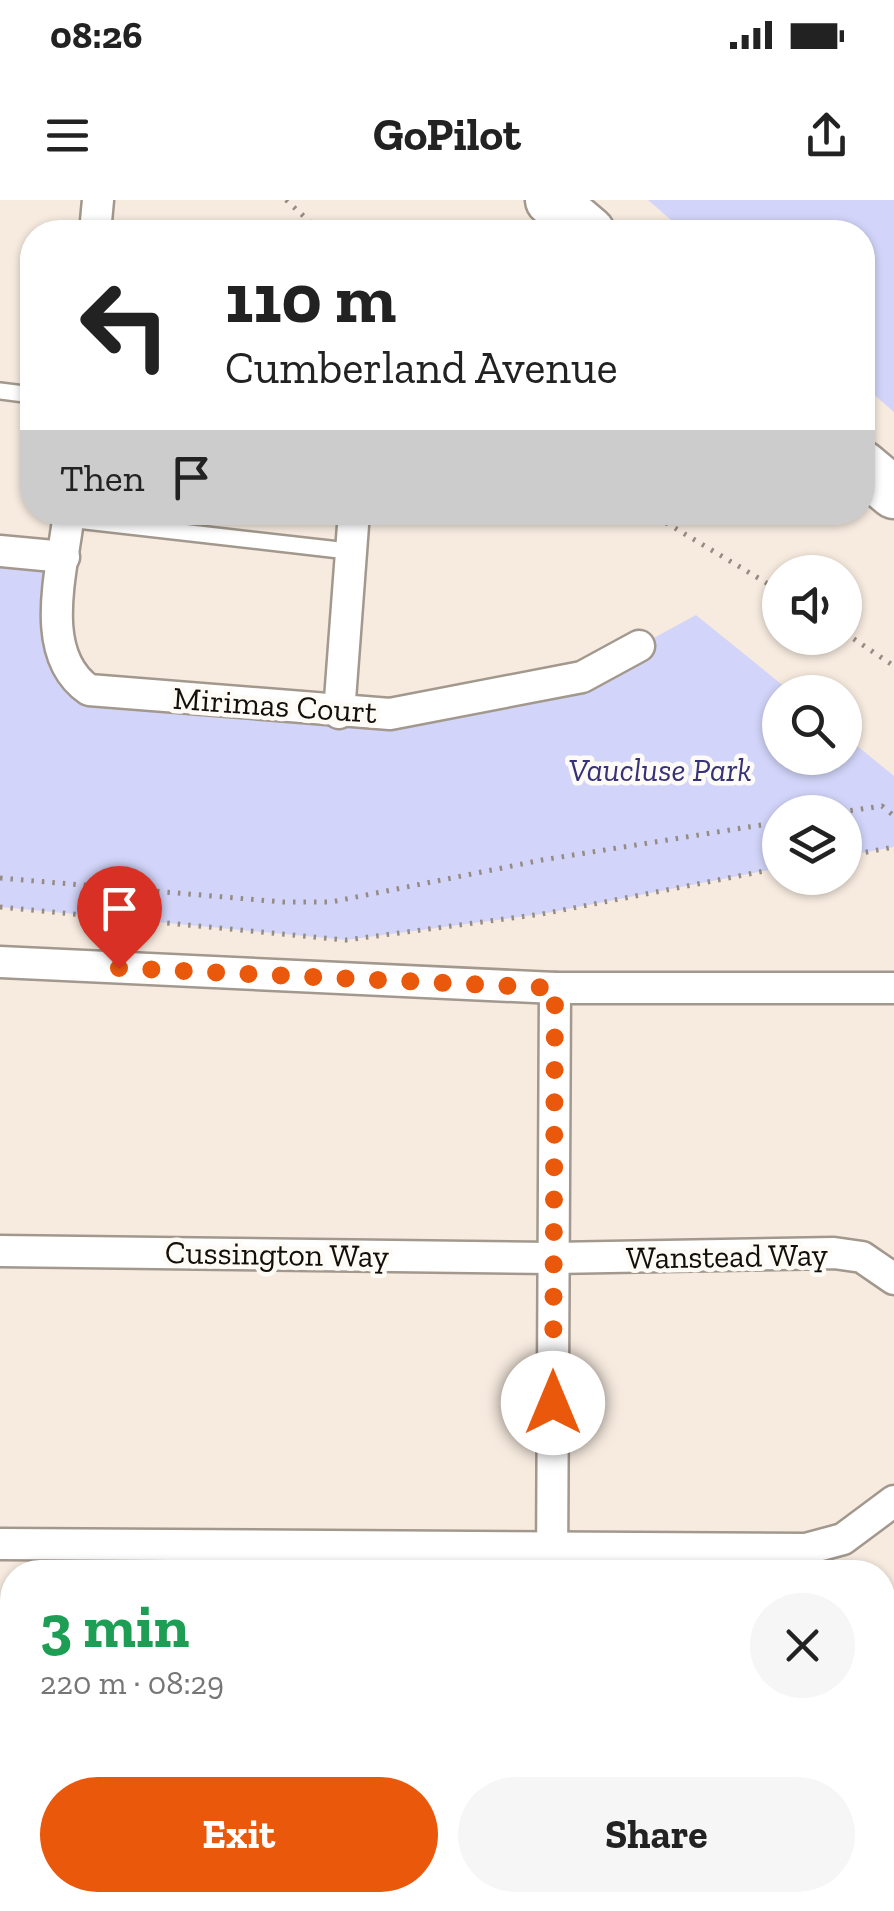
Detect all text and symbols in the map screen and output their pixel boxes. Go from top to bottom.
text: 08:26 [50,12,143,58]
icon: menu [40,108,95,163]
text: GoPilot [373,108,521,162]
icon: share [799,108,854,163]
text: 110 m [225,256,396,340]
icon: left [60,260,190,390]
text: Cumberland Avenue [225,341,618,395]
icon: arrive [164,450,219,505]
text: Then [60,455,144,501]
map controls [762,555,862,895]
button: sound [762,555,862,655]
button: search [762,675,862,775]
street label: Mirimas Court [172,679,378,731]
park label: Vaucluse Park [569,751,751,789]
button: layers [762,795,862,895]
pin [77,866,162,969]
icon: arrive [92,881,147,936]
street label: Cussington Way [165,1233,390,1275]
street label: Wanstead Way [626,1235,829,1277]
position arrow [501,1351,605,1455]
text: 3 min [40,1590,189,1662]
button: close [750,1593,855,1698]
text: 220 m · 08:29 [40,1664,224,1702]
button: Exit [40,1777,438,1892]
button: Share [458,1777,855,1892]

